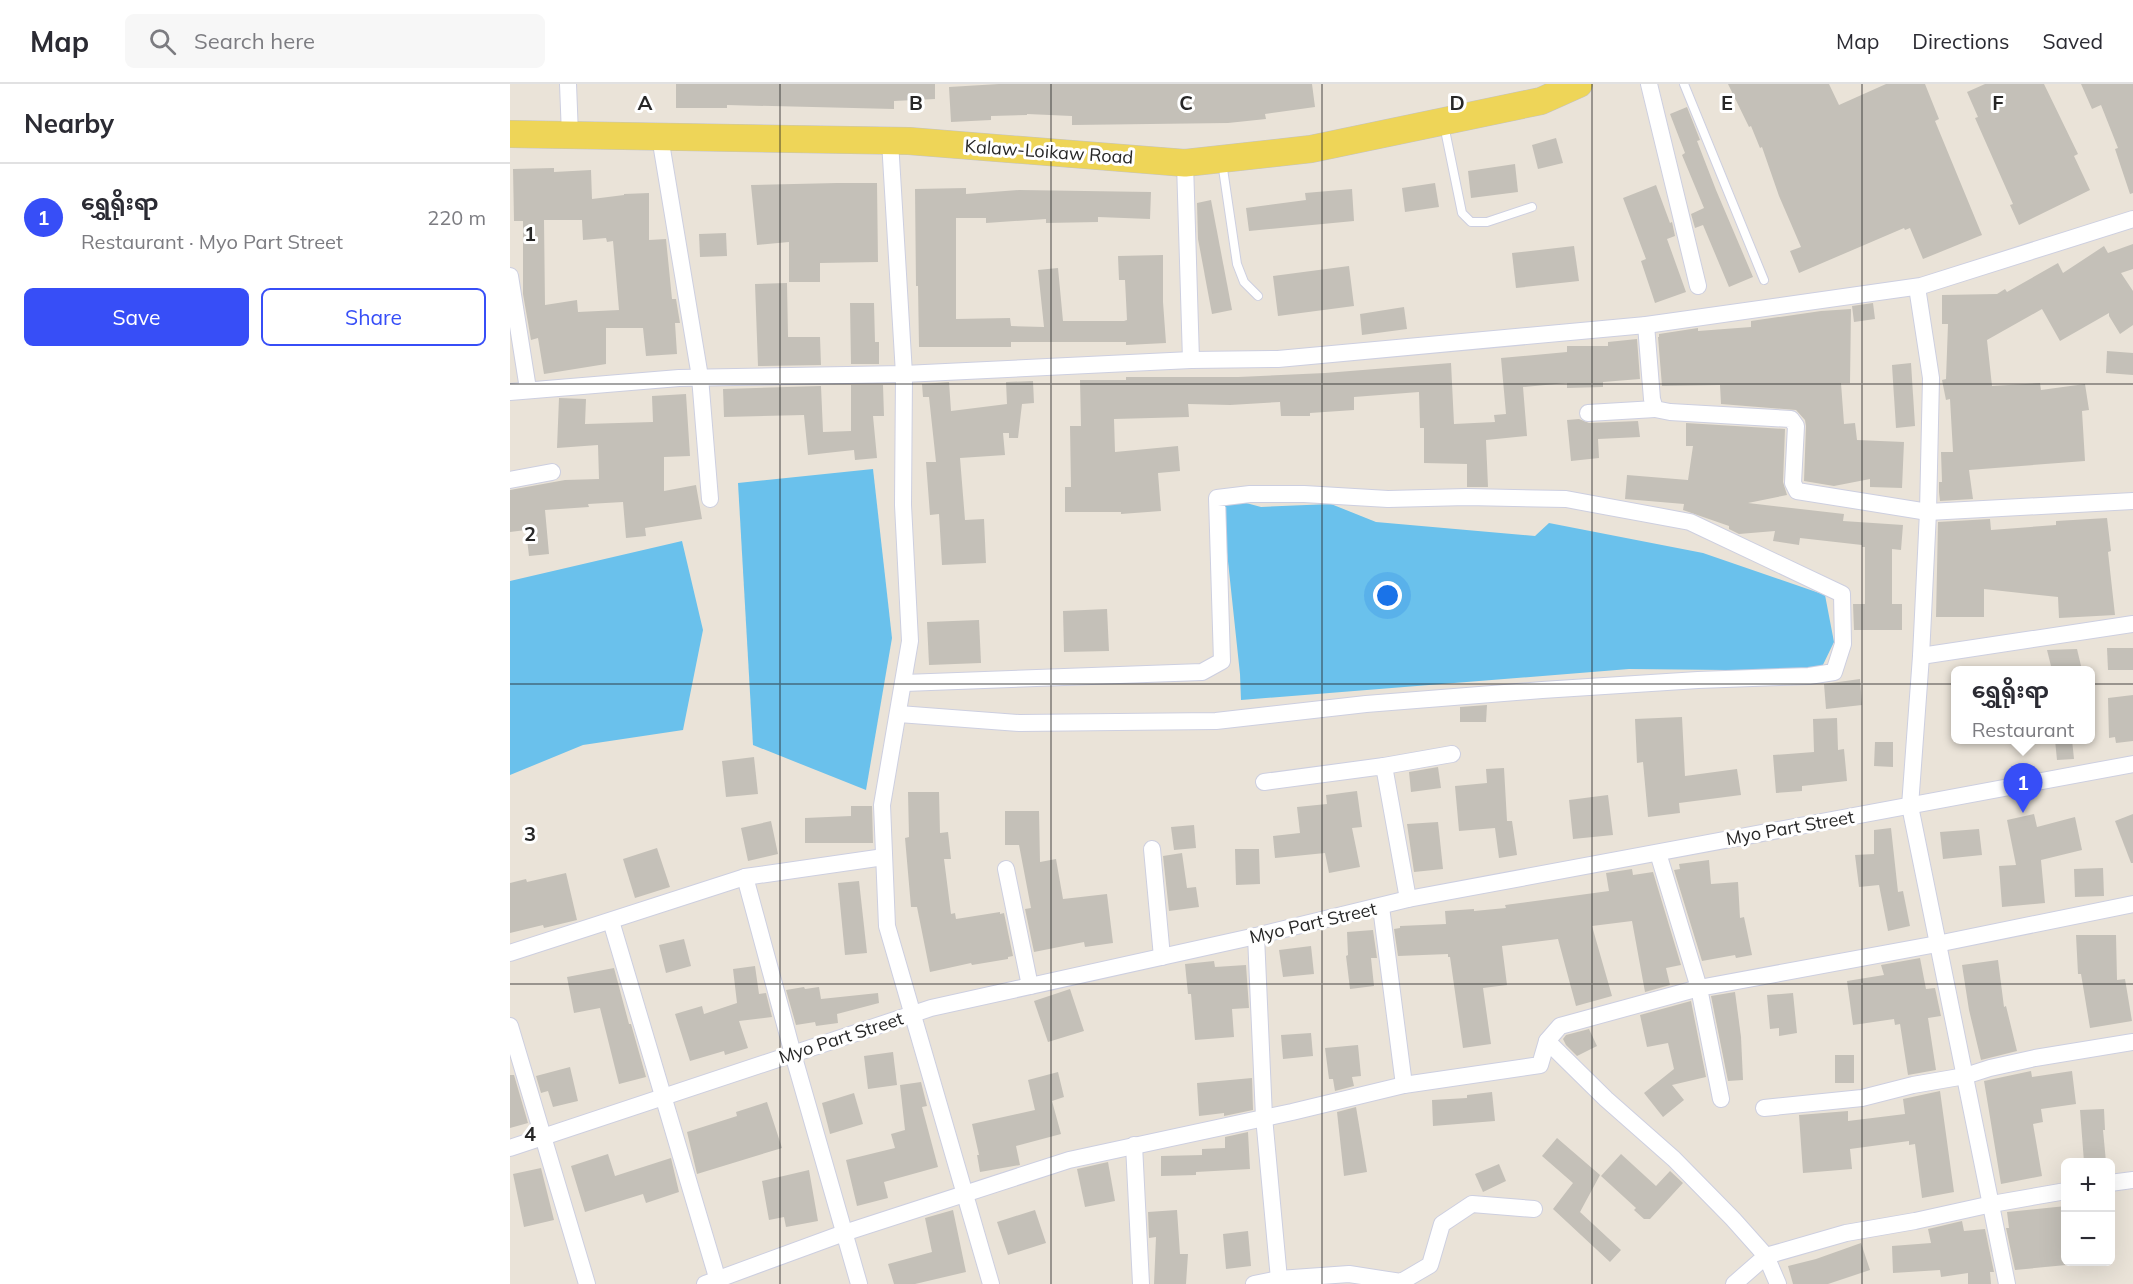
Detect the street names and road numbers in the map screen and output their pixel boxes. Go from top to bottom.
street label: Kalaw-Loikaw Road [964,134,1134,169]
street label: Myo Part Street [1724,805,1856,850]
street label: Myo Part Street [1247,897,1379,948]
street label: Myo Part Street [776,1007,906,1069]

